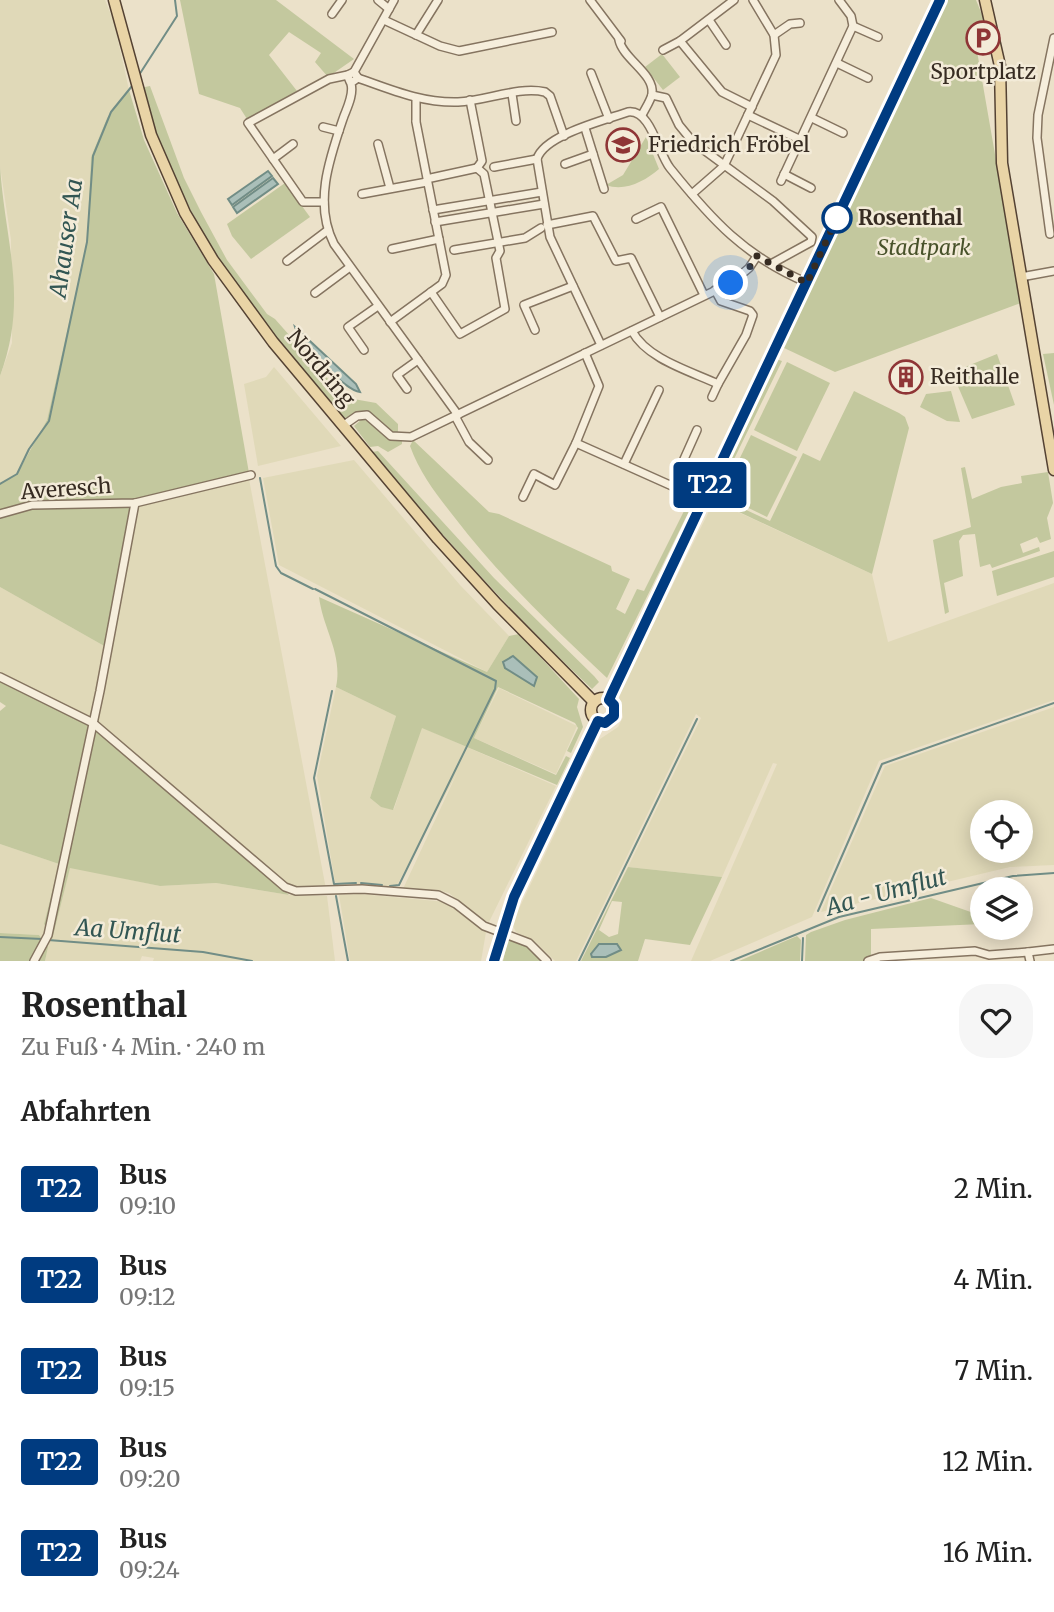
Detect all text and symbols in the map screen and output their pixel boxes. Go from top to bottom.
parking icon: Sportplatz [964,19,1002,57]
place label: Sportplatz [930,58,1036,85]
school or university icon: Friedrich Fröbel [604,126,642,164]
place label: Friedrich Fröbel [648,131,810,158]
water label: Ahauser Aa [43,177,88,301]
marker: Rosenthal [822,203,852,233]
place label: Rosenthal [858,204,963,231]
park label: Stadtpark [877,234,971,261]
your location [713,265,748,300]
street label: Nordring [281,324,362,412]
building icon: Reithalle [887,358,925,396]
place label: Reithalle [930,363,1019,390]
line badge: T22 [670,462,750,508]
text: T22 [687,469,733,500]
street label: Averesch [19,472,112,505]
map controls [970,800,1033,940]
button: locate [970,800,1033,863]
water label: Aa - Umflut [821,862,949,922]
button: layers [970,877,1033,940]
water label: Aa Umflut [72,912,182,949]
button: heart [959,984,1033,1058]
text: Rosenthal [21,985,187,1026]
text: Zu Fuß · 4 Min. · 240 m [21,1032,265,1061]
text: Abfahrten [21,1095,151,1128]
text: Bus [119,1158,167,1191]
text: 2 Min. [954,1172,1033,1205]
text: T22 [37,1173,82,1204]
text: 09:10 [119,1191,176,1220]
text: Bus [119,1249,167,1282]
text: 4 Min. [953,1263,1033,1296]
text: T22 [37,1264,82,1295]
text: 09:12 [119,1282,176,1311]
text: Bus [119,1340,167,1373]
text: 7 Min. [954,1354,1033,1387]
text: T22 [37,1355,82,1386]
text: 09:15 [119,1373,175,1402]
text: Bus [119,1431,167,1464]
text: 12 Min. [942,1445,1033,1478]
text: T22 [37,1446,82,1477]
text: 09:20 [119,1464,181,1493]
text: Bus [119,1522,167,1555]
text: 16 Min. [943,1536,1033,1569]
text: T22 [37,1537,82,1568]
text: 09:24 [119,1555,180,1584]

